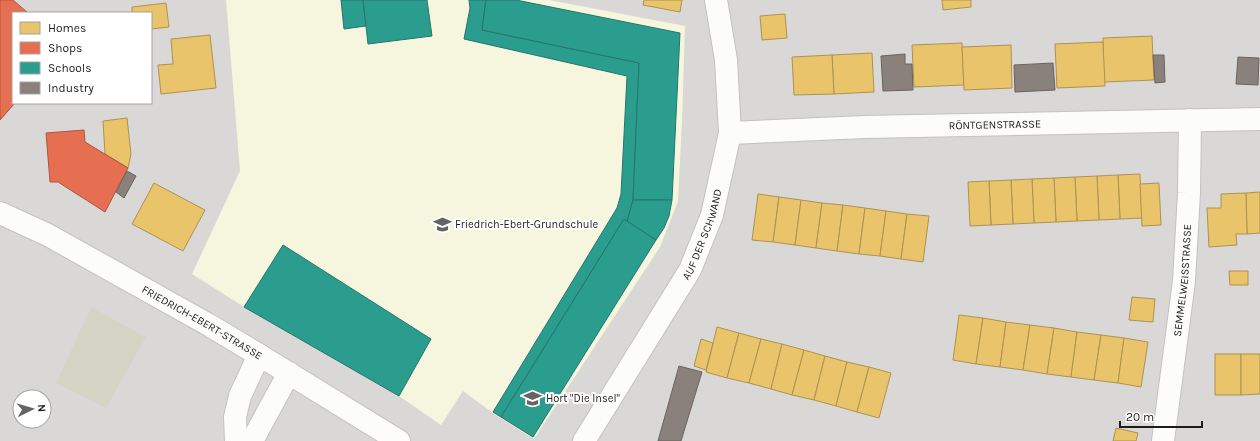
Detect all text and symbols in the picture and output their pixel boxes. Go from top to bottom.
legend [12,12,152,104]
text: Homes [48,21,86,35]
text: Shops [48,41,82,55]
text: Schools [48,61,91,75]
text: Industry [48,81,94,95]
street label: RÖNTGENSTRASSE [948,117,1041,132]
street label: AUF DER SCHWAND [680,188,725,282]
school or university icon: Friedrich-Ebert-Grundschule [432,214,452,234]
place label: Friedrich-Ebert-Grundschule [455,218,599,231]
street label: SEMMELWEISSTRASSE [1171,224,1194,337]
street label: FRIEDRICH-EBERT-STRASSE [140,283,265,362]
school or university icon: Hort "Die Insel" [523,388,543,408]
north arrow [12,389,52,429]
place label: Hort "Die Insel" [546,392,620,405]
scale bar [1120,403,1202,429]
text: N [35,404,48,413]
text: 20 m [1126,410,1154,424]

